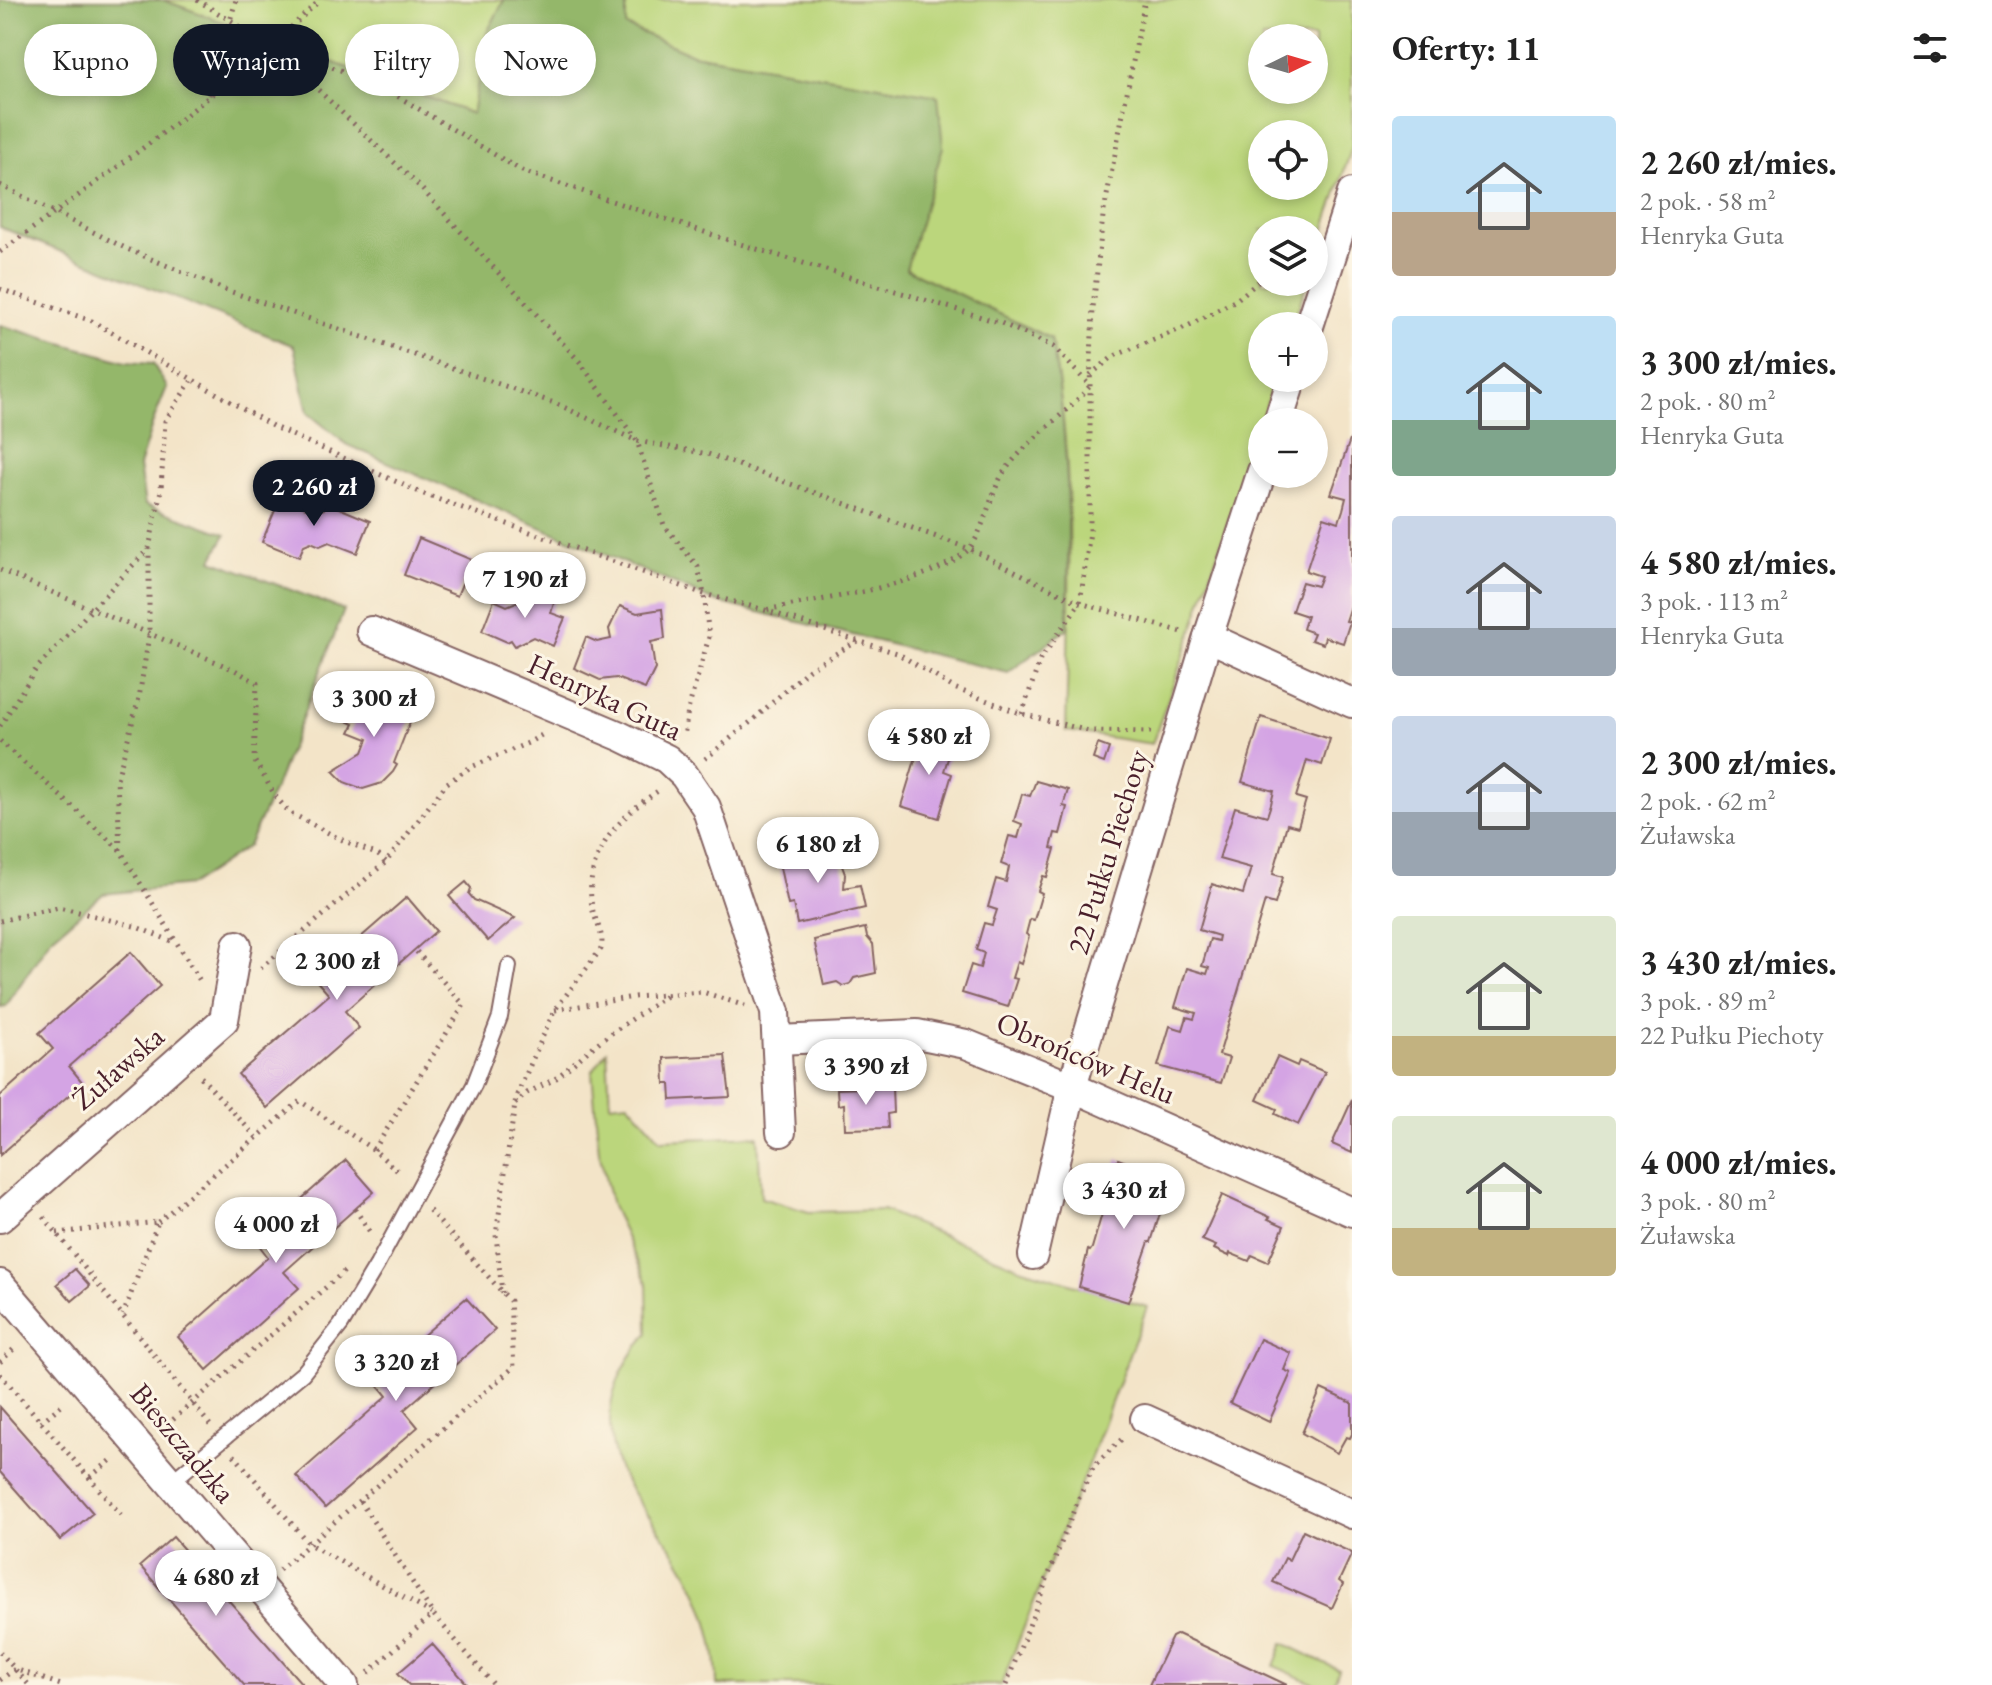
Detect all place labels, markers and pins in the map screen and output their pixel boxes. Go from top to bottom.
pin: 2 260 zł [231,460,397,528]
pin: 7 190 zł [442,552,608,620]
pin: 3 300 zł [291,671,457,739]
pin: 4 580 zł [846,709,1012,777]
pin: 6 180 zł [735,817,901,885]
pin: 2 300 zł [254,934,420,1002]
pin: 3 390 zł [783,1039,949,1107]
pin: 3 430 zł [1041,1163,1207,1231]
pin: 4 000 zł [193,1197,359,1265]
pin: 3 320 zł [313,1335,479,1403]
pin: 4 680 zł [133,1550,299,1618]

